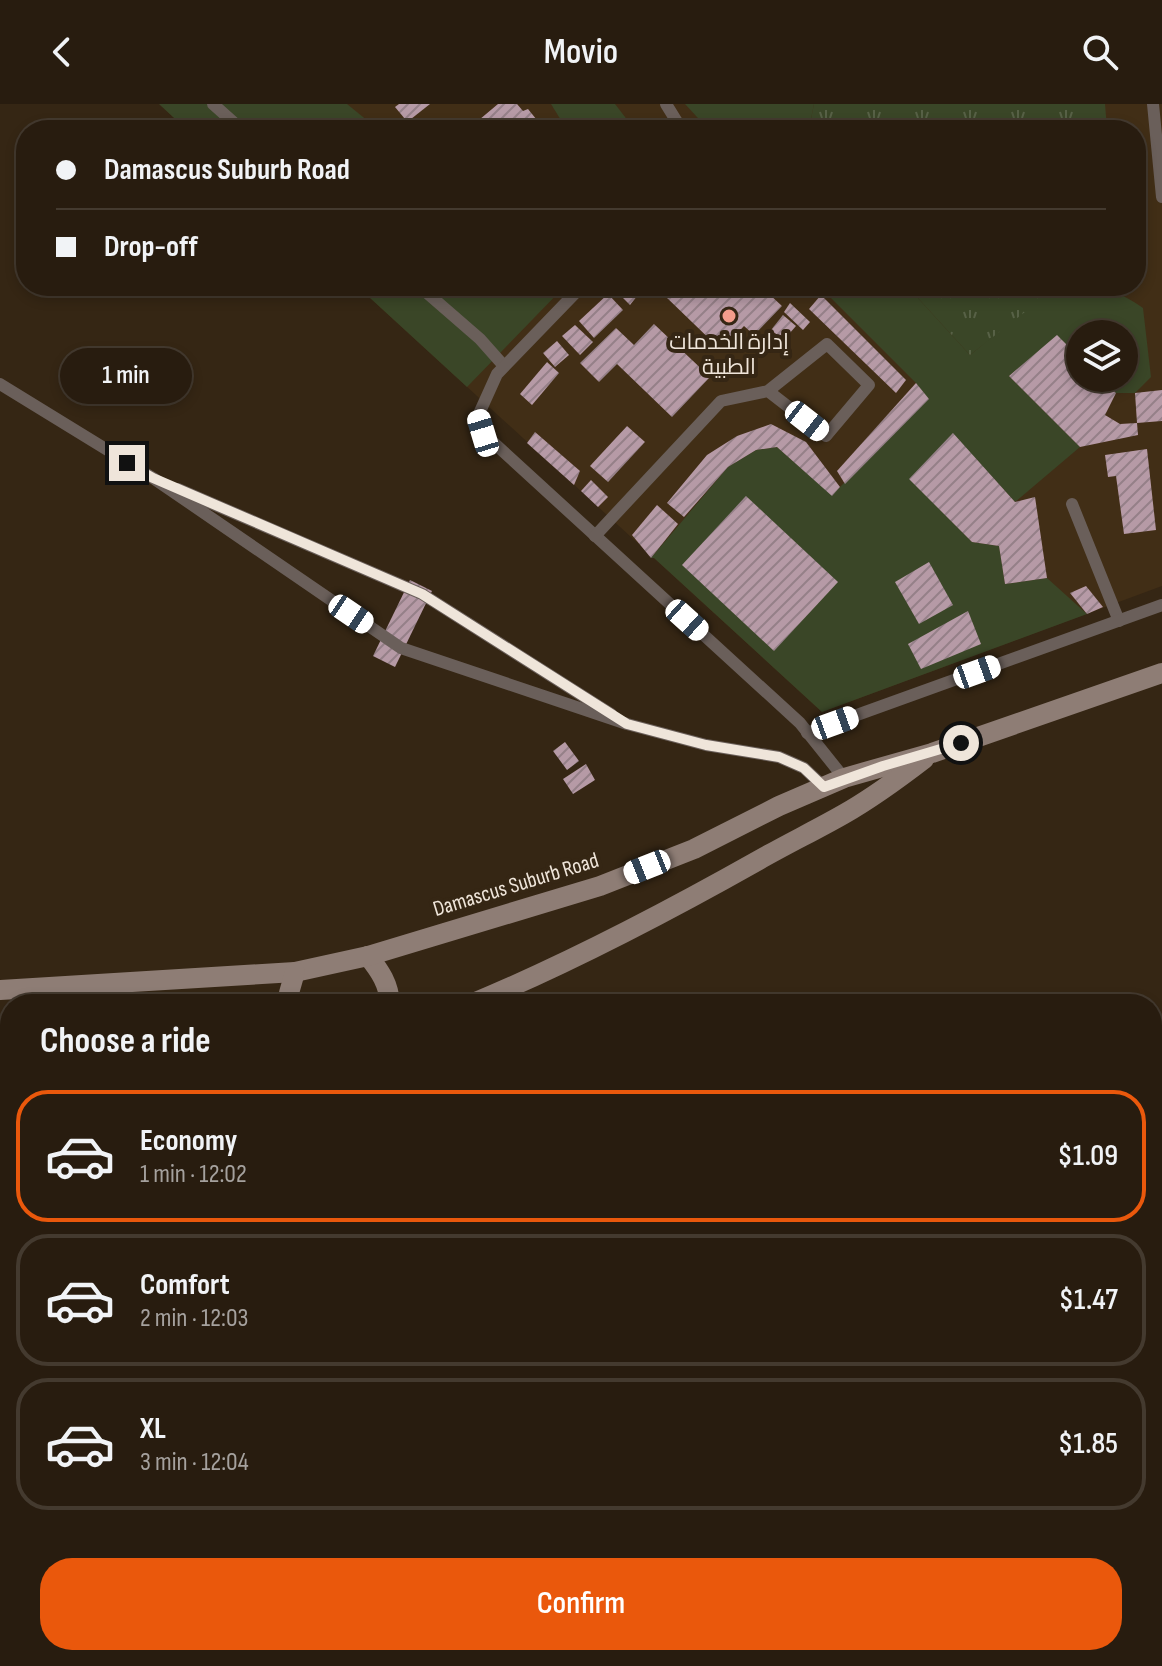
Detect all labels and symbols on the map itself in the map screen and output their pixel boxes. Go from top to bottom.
marker: إدارة الخدمات الطبية [720,307,738,325]
place label: إدارة الخدمات الطبية [669,329,789,381]
callout: 1 min [61,347,193,403]
car [781,397,833,445]
car [465,407,501,459]
route end [109,445,145,481]
car [324,591,378,637]
car [661,595,713,645]
car [950,653,1004,691]
car [808,704,862,742]
route start [943,725,979,761]
street label: Damascus Suburb Road [430,847,602,923]
car [620,847,674,887]

